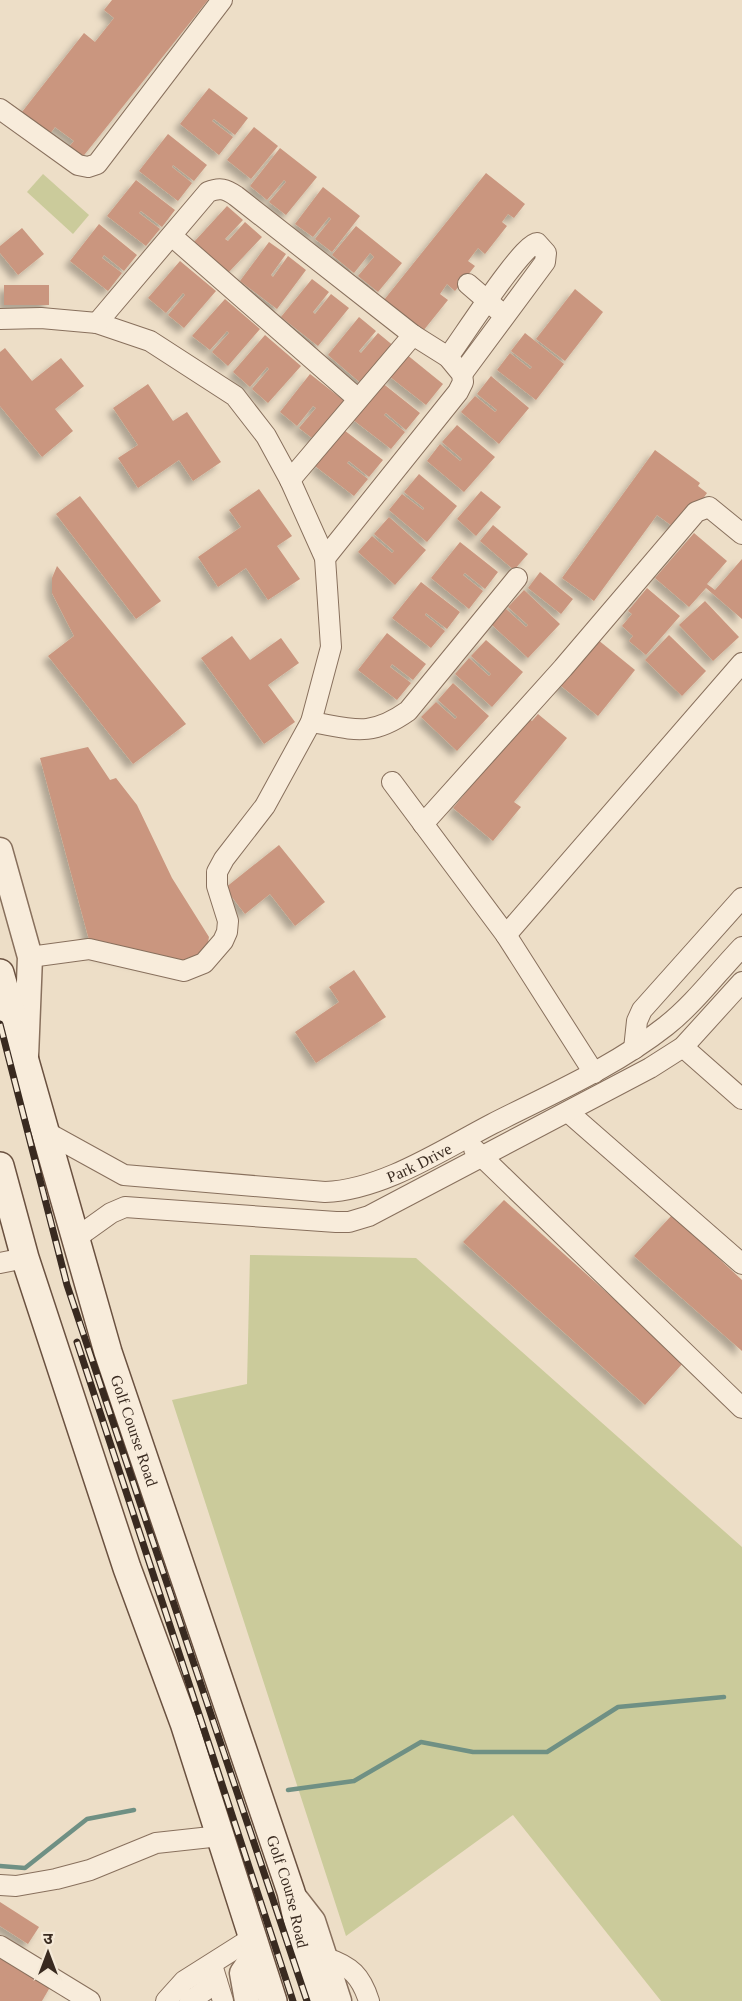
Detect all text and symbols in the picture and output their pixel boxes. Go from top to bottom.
street label: Park Drive [384,1139,454,1185]
street label: Golf Course Road [108,1373,161,1488]
street label: Golf Course Road [264,1833,312,1949]
north arrow [18,1923,78,1983]
text: उ [43,1930,53,1947]

